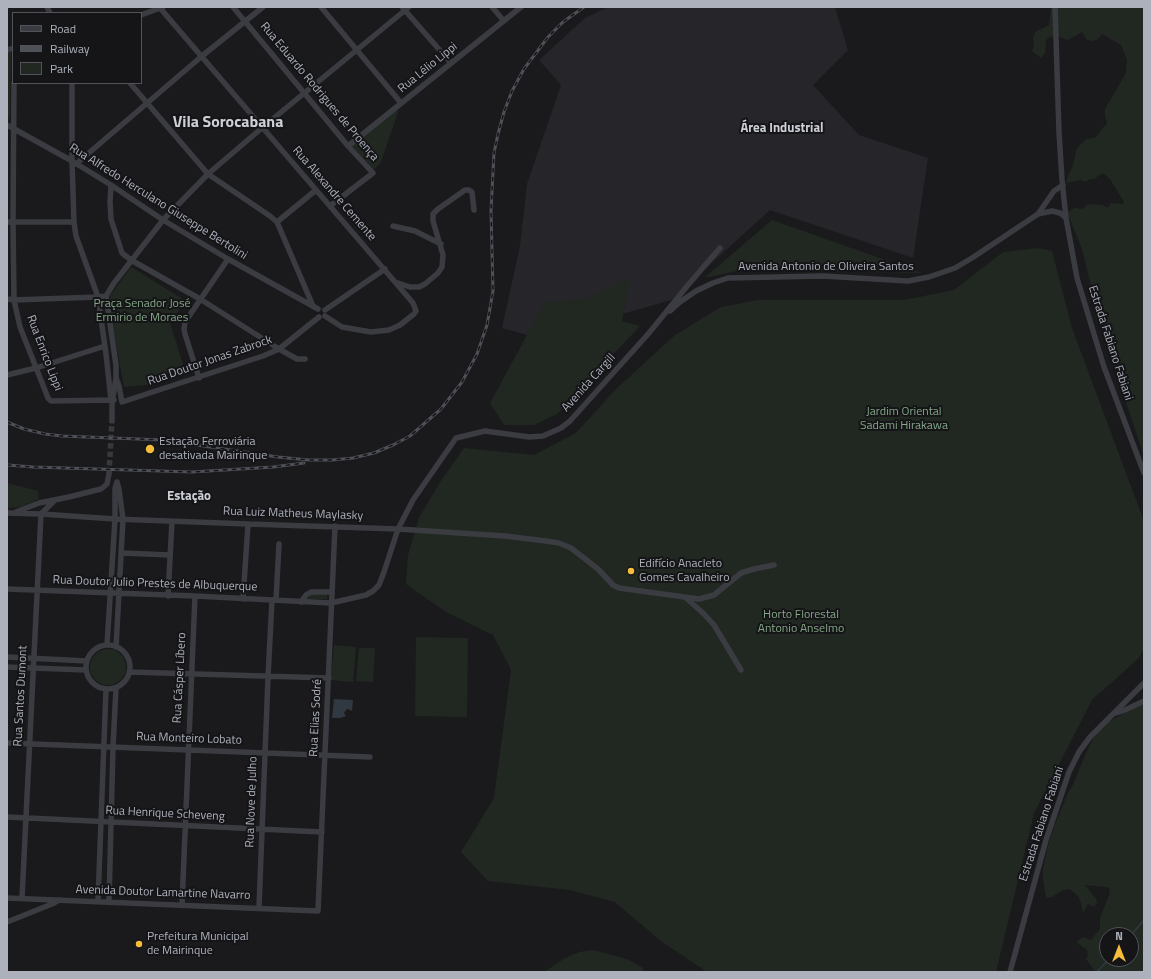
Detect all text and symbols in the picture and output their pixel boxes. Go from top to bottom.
legend [12,12,142,84]
text: Road [50,19,76,38]
street label: Rua Eduardo Rodrigues de Proença [257,20,381,164]
text: Railway [50,39,90,58]
street label: Rua Lélio Lippi [395,40,461,96]
text: Park [50,59,73,78]
district label: Vila Sorocabana [173,113,283,133]
district label: Área Industrial [740,121,824,137]
street label: Rua Alfredo Herculano Giuseppe Bertolini [66,141,250,263]
street label: Rua Alexandre Cemente [289,144,379,244]
street label: Avenida Antonio de Oliveira Santos [738,260,914,274]
street label: Estrada Fabiano Fabiani [1085,284,1135,402]
park label: Praça Senador José Ermirio de Moraes [93,297,191,325]
street label: Rua Enrico Lippi [23,313,65,393]
street label: Rua Doutor Jonas Zabrock [146,333,274,389]
street label: Avenida Cargill [559,351,619,415]
park label: Jardim Oriental Sadami Hirakawa [860,405,948,433]
place label: Estação Ferroviária desativada Mairinque [159,435,267,463]
marker: Estação Ferroviária desativada Mairinque [144,443,156,455]
district label: Estação [167,489,211,505]
street label: Rua Luiz Matheus Maylasky [223,504,363,524]
place label: Edifício Anacleto Gomes Cavalheiro [639,557,729,585]
marker: Edifício Anacleto Gomes Cavalheiro [626,566,636,576]
street label: Rua Doutor Julio Prestes de Albuquerque [52,573,258,595]
park label: Horto Florestal Antonio Anselmo [758,608,844,636]
street label: Rua Cásper Líbero [170,632,190,724]
street label: Rua Santos Dumont [11,645,31,747]
street label: Rua Elias Sodré [307,679,325,757]
street label: Rua Monteiro Lobato [136,730,242,748]
street label: Rua Nove de Julho [243,756,261,848]
street label: Estrada Fabiano Fabiani [1017,765,1067,883]
street label: Rua Henrique Scheveng [105,804,225,824]
street label: Avenida Doutor Lamartine Navarro [75,883,251,903]
north arrow [1099,927,1139,967]
text: N [1115,928,1123,944]
place label: Prefeitura Municipal de Mairinque [147,930,249,958]
marker: Prefeitura Municipal de Mairinque [134,939,144,949]

